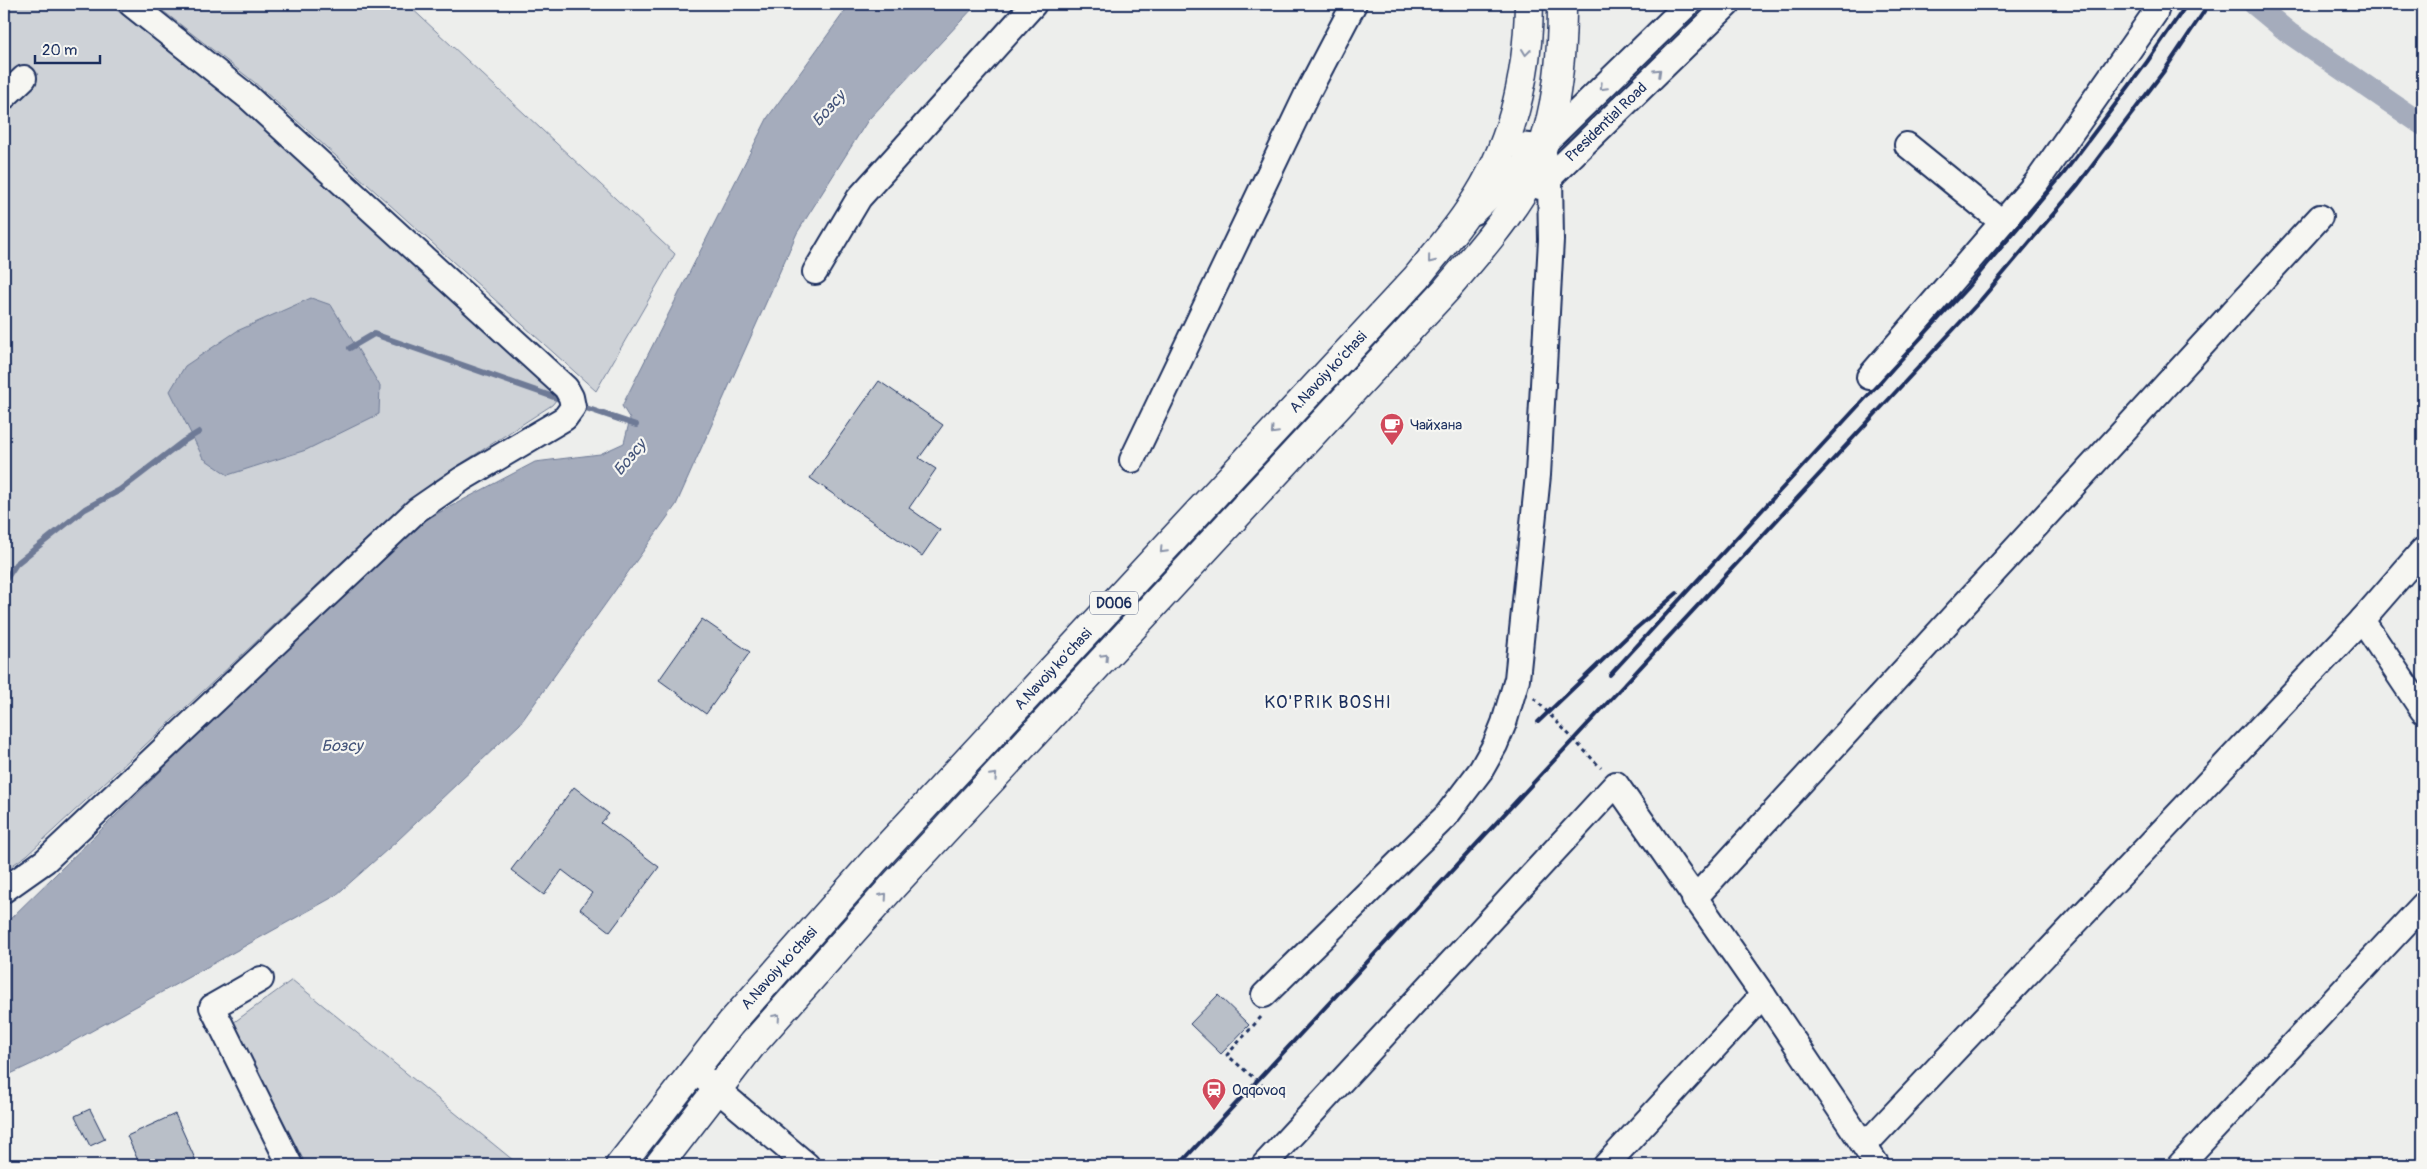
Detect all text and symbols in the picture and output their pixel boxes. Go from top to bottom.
scale bar [35,32,100,64]
text: 20 m [42,41,77,60]
one-way arrow [1521,49,1532,57]
one-way arrow [1652,69,1661,78]
street label: Presidential Road [1562,79,1651,166]
one-way arrow [1600,81,1609,90]
water label: Бозсу [808,85,851,131]
one-way arrow [1428,254,1436,263]
street label: A.Navoiy ko‘chasi [1286,327,1371,417]
cafe icon: Чайхана [1379,412,1405,446]
place label: Чайхана [1410,416,1462,435]
one-way arrow [1270,426,1279,435]
water label: Бозсу [609,434,652,480]
one-way arrow [1160,545,1169,554]
road number: D006 [1090,592,1138,614]
street label: A.Navoiy ko‘chasi [1011,624,1096,714]
one-way arrow [1099,654,1108,663]
district label: KO'PRIK BOSHI [1264,691,1392,714]
water label: Бозсу [322,736,365,756]
one-way arrow [989,773,998,782]
one-way arrow [878,892,887,901]
street label: A.Navoiy ko‘chasi [737,923,822,1014]
one-way arrow [771,1014,780,1023]
station icon: Oqqovoq [1201,1077,1227,1111]
place label: Oqqovoq [1232,1081,1285,1100]

